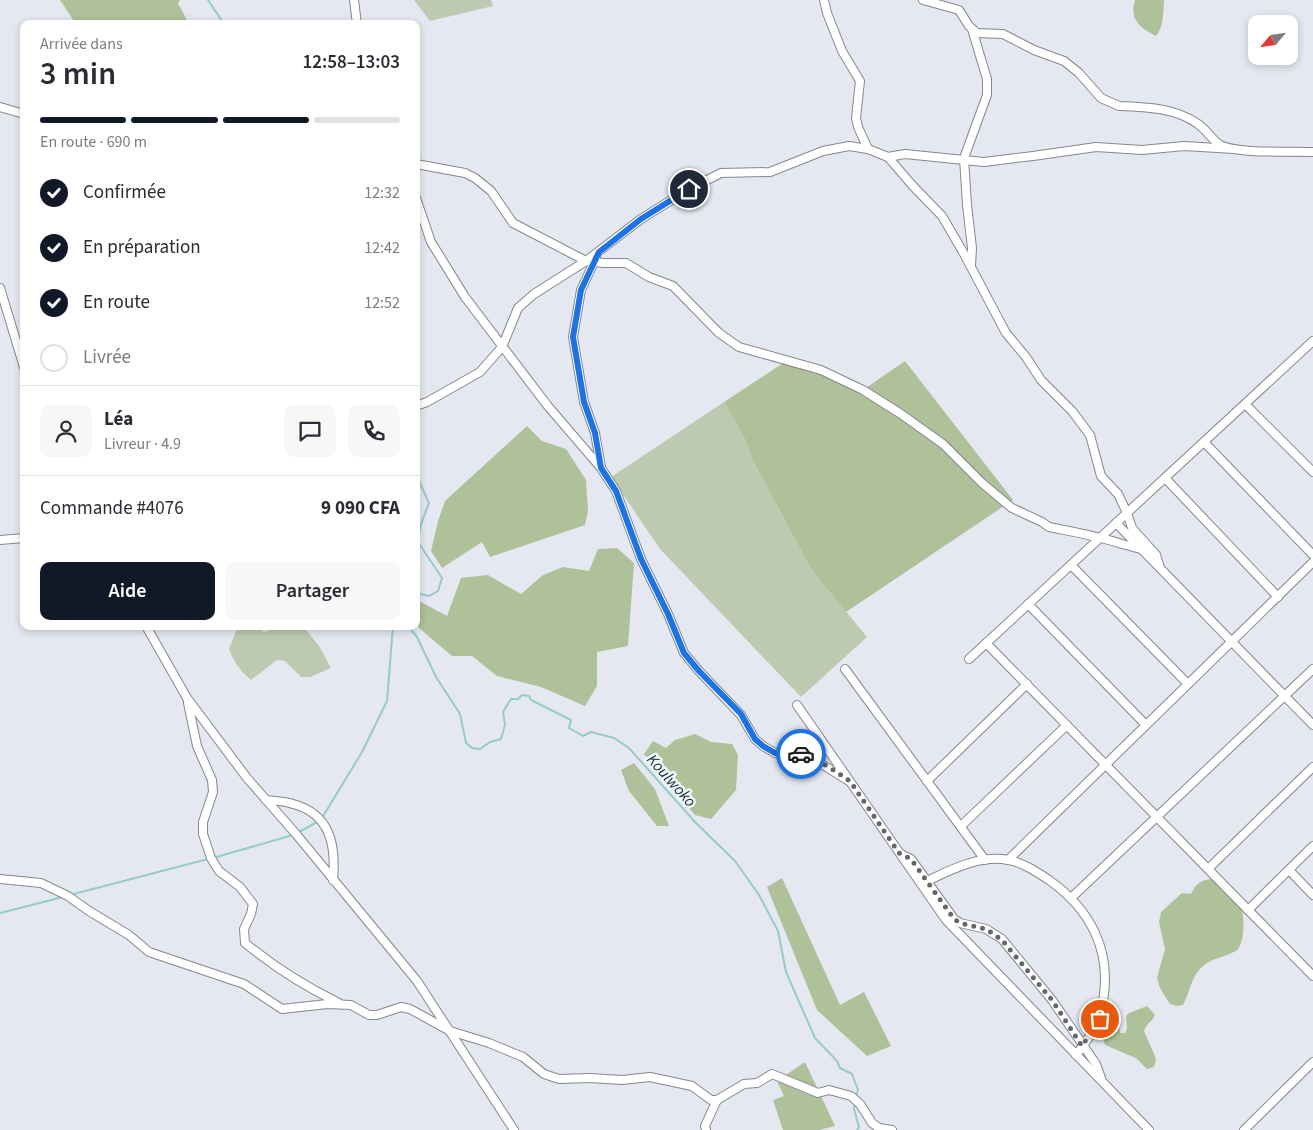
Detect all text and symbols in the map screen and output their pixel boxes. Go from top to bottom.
north arrow [1248,15,1298,65]
map controls [1248,15,1298,65]
text: Arrivée dans [40,33,123,55]
text: 12:58–13:03 [302,49,400,76]
text: 3 min [40,51,116,97]
text: En route · 690 m [40,131,147,153]
pin [668,168,710,210]
icon: home [675,175,703,203]
icon: check [40,179,68,207]
text: Confirmée [83,179,166,206]
text: 12:32 [364,182,400,204]
icon: check [40,234,68,262]
text: En préparation [83,234,201,261]
text: 12:42 [364,237,400,259]
icon: check [40,289,68,317]
text: En route [83,289,150,316]
text: 12:52 [364,292,400,314]
text: Livrée [83,344,131,371]
button: person [40,405,92,457]
button: chat [284,405,336,457]
button: phone [348,405,400,457]
text: Léa [104,406,133,433]
text: Livreur · 4.9 [104,433,181,455]
text: Commande #4076 [40,495,184,522]
text: 9 090 CFA [321,495,400,522]
button: Aide [40,562,215,620]
button: Partager [225,562,400,620]
courier [776,729,826,779]
icon: car [787,740,815,768]
water label: Koulwoko [642,749,701,812]
pin [1079,998,1121,1040]
icon: bag [1086,1005,1114,1033]

